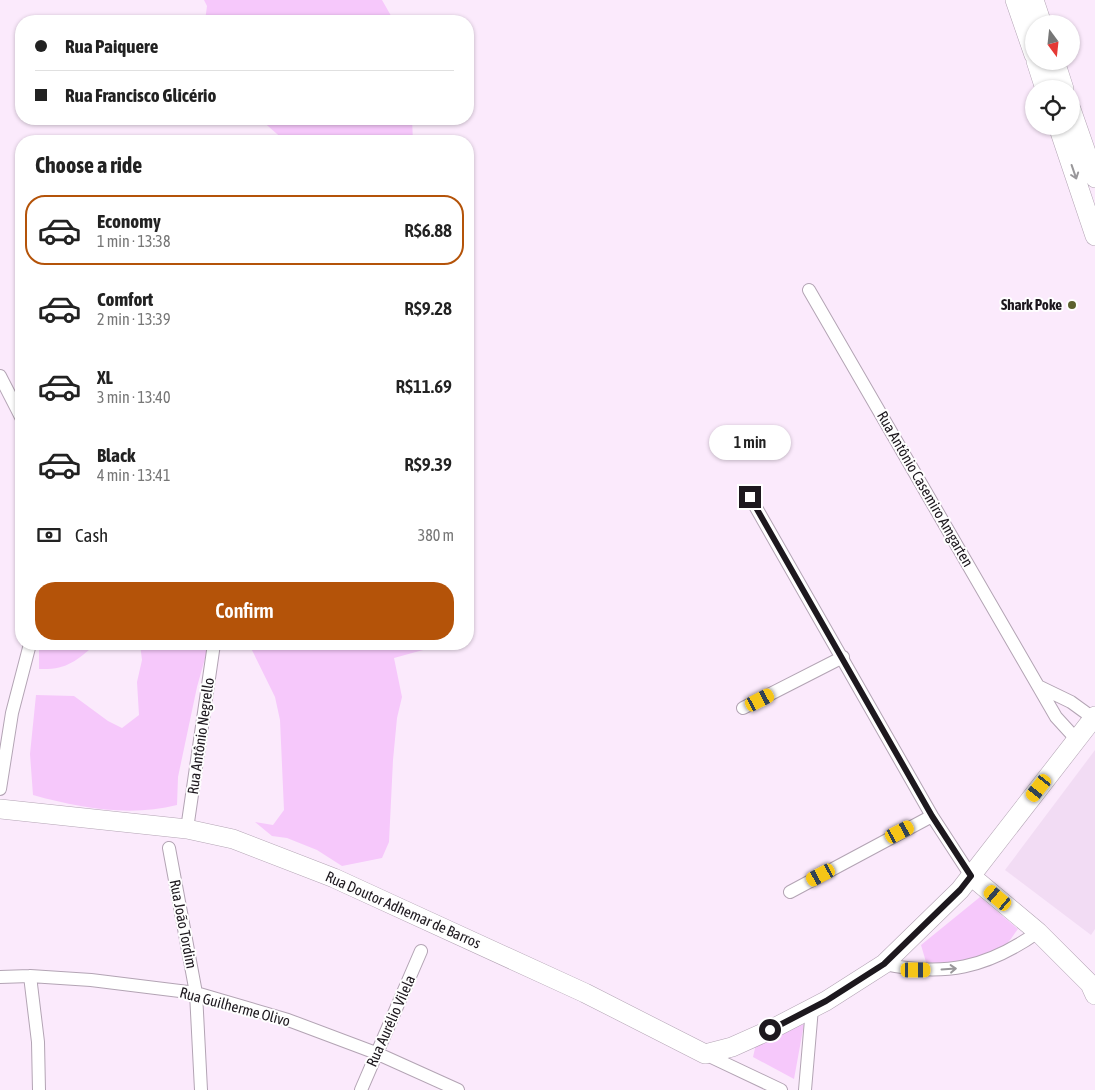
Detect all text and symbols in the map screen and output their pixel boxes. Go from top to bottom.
north arrow [1025,15,1080,70]
map controls [1025,15,1080,135]
text: Rua Paiquere [65,35,158,57]
button: locate [1025,80,1080,135]
text: Rua Francisco Glicério [65,84,216,106]
text: Choose a ride [35,152,142,178]
one-way arrow [1069,164,1079,180]
icon: car [37,208,82,253]
text: Economy [97,210,161,232]
text: R$6.88 [404,219,452,241]
text: 1 min · 13:38 [97,232,170,250]
icon: car [37,286,82,331]
text: Comfort [97,288,153,310]
place label: Shark Poke [1001,296,1062,313]
text: R$9.28 [404,297,452,319]
marker: Shark Poke [1066,299,1078,311]
text: 2 min · 13:39 [97,310,170,328]
icon: car [37,364,82,409]
text: XL [97,366,113,388]
text: R$11.69 [395,375,452,397]
text: 3 min · 13:40 [97,388,170,406]
street label: Rua Antônio Casemiro Amgarten [874,408,977,570]
callout: 1 min [709,424,791,460]
text: 1 min [734,433,766,451]
icon: car [37,442,82,487]
text: Black [97,444,135,466]
text: R$9.39 [404,453,452,475]
text: 4 min · 13:41 [97,466,170,484]
route end [739,486,761,508]
icon: cash [35,521,63,549]
text: Cash [75,524,108,546]
text: 380 m [418,526,454,544]
button: Confirm [35,582,454,640]
street label: Rua Antônio Negrello [184,676,217,795]
car [743,687,776,713]
car [1023,772,1054,804]
car [883,818,916,846]
car [804,861,837,889]
street label: Rua Doutor Adhemar de Barros [323,868,484,952]
street label: Rua João Tordim [167,878,200,970]
car [981,883,1014,913]
car [901,963,931,978]
one-way arrow [941,965,957,974]
street label: Rua Aurélio Vilela [363,972,418,1069]
street label: Rua Guilherme Olivo [178,984,292,1029]
route start [759,1019,781,1041]

